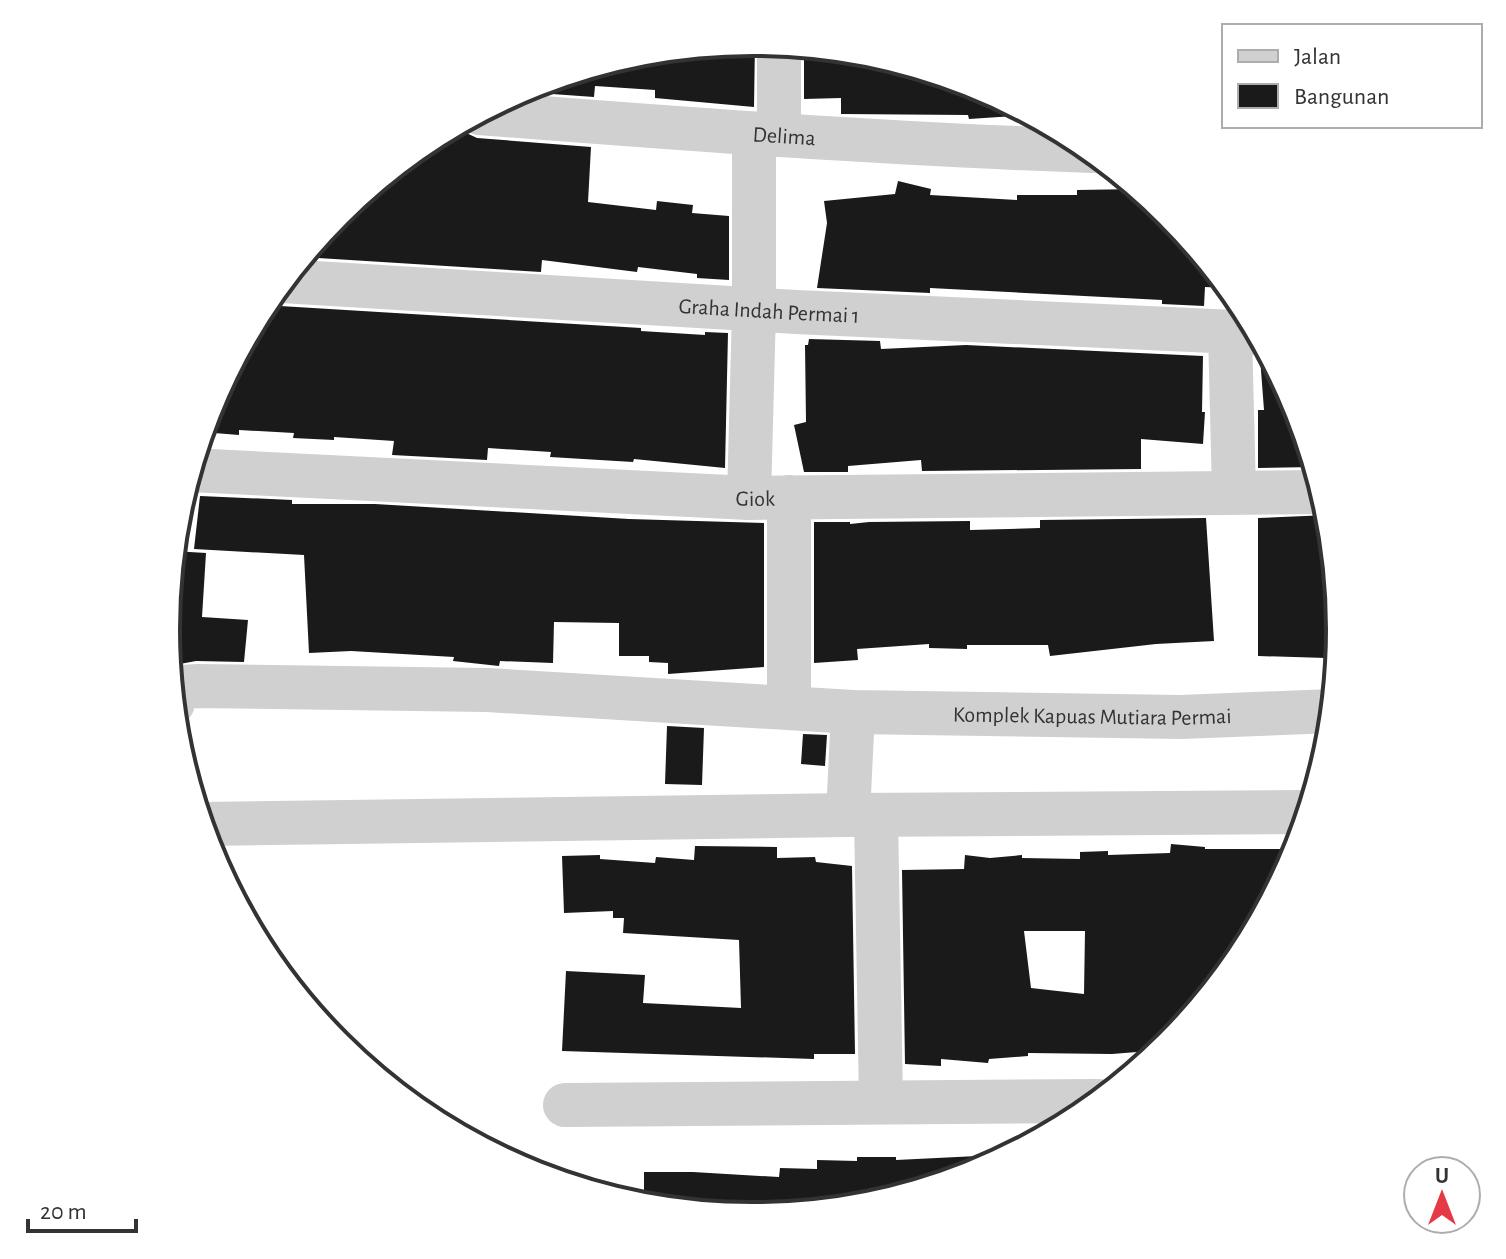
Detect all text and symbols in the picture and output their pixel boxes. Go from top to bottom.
legend [1222,24,1482,128]
text: Jalan [1294,45,1341,69]
text: Bangunan [1294,85,1389,109]
street label: Delima [752,123,816,149]
street label: Graha Indah Permai 1 [678,295,860,327]
street label: Giok [735,487,775,510]
street label: Komplek Kapuas Mutiara Permai [953,704,1232,729]
north arrow [1402,1155,1482,1235]
text: U [1435,1165,1449,1187]
scale bar [28,1183,136,1233]
text: 20 m [40,1200,87,1224]

